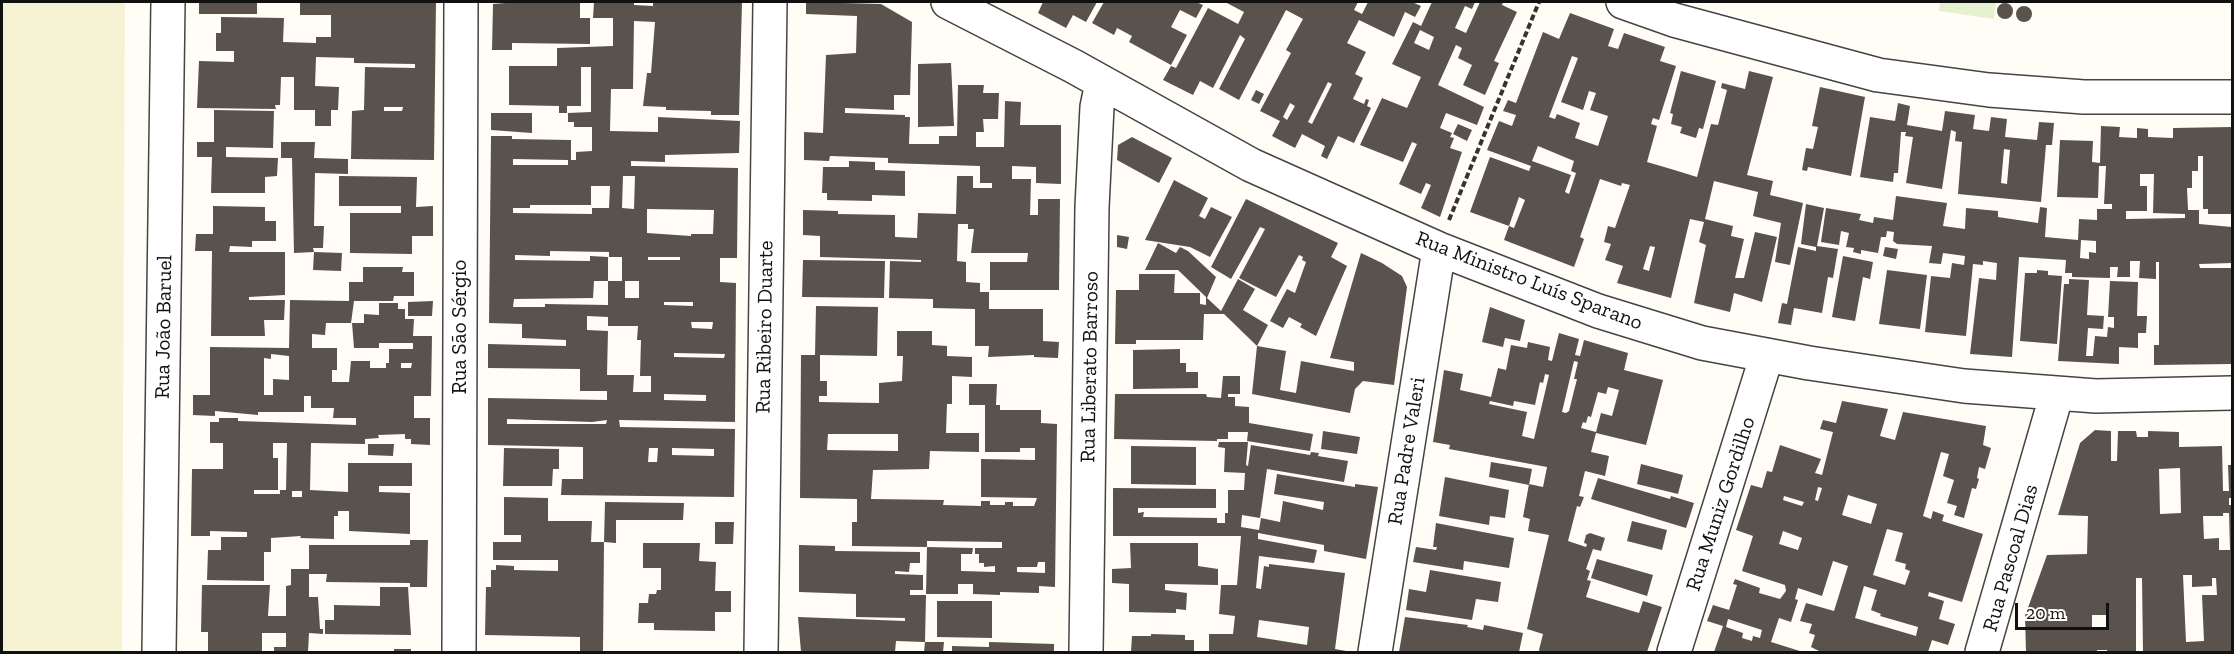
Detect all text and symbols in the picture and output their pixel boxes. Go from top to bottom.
street label: Rua Ministro Luís Sparano [1412,226,1646,336]
street label: Rua Ribeiro Duarte [751,240,779,414]
street label: Rua João Baruel [150,255,178,399]
street label: Rua São Sérgio [447,260,473,394]
street label: Rua Liberato Barroso [1076,271,1104,463]
street label: Rua Padre Valeri [1383,375,1431,527]
street label: Rua Muniz Gordilho [1681,414,1761,594]
street label: Rua Pascoal Dias [1978,482,2044,634]
scale bar [2018,591,2112,629]
text: 20 m [2026,602,2065,624]

